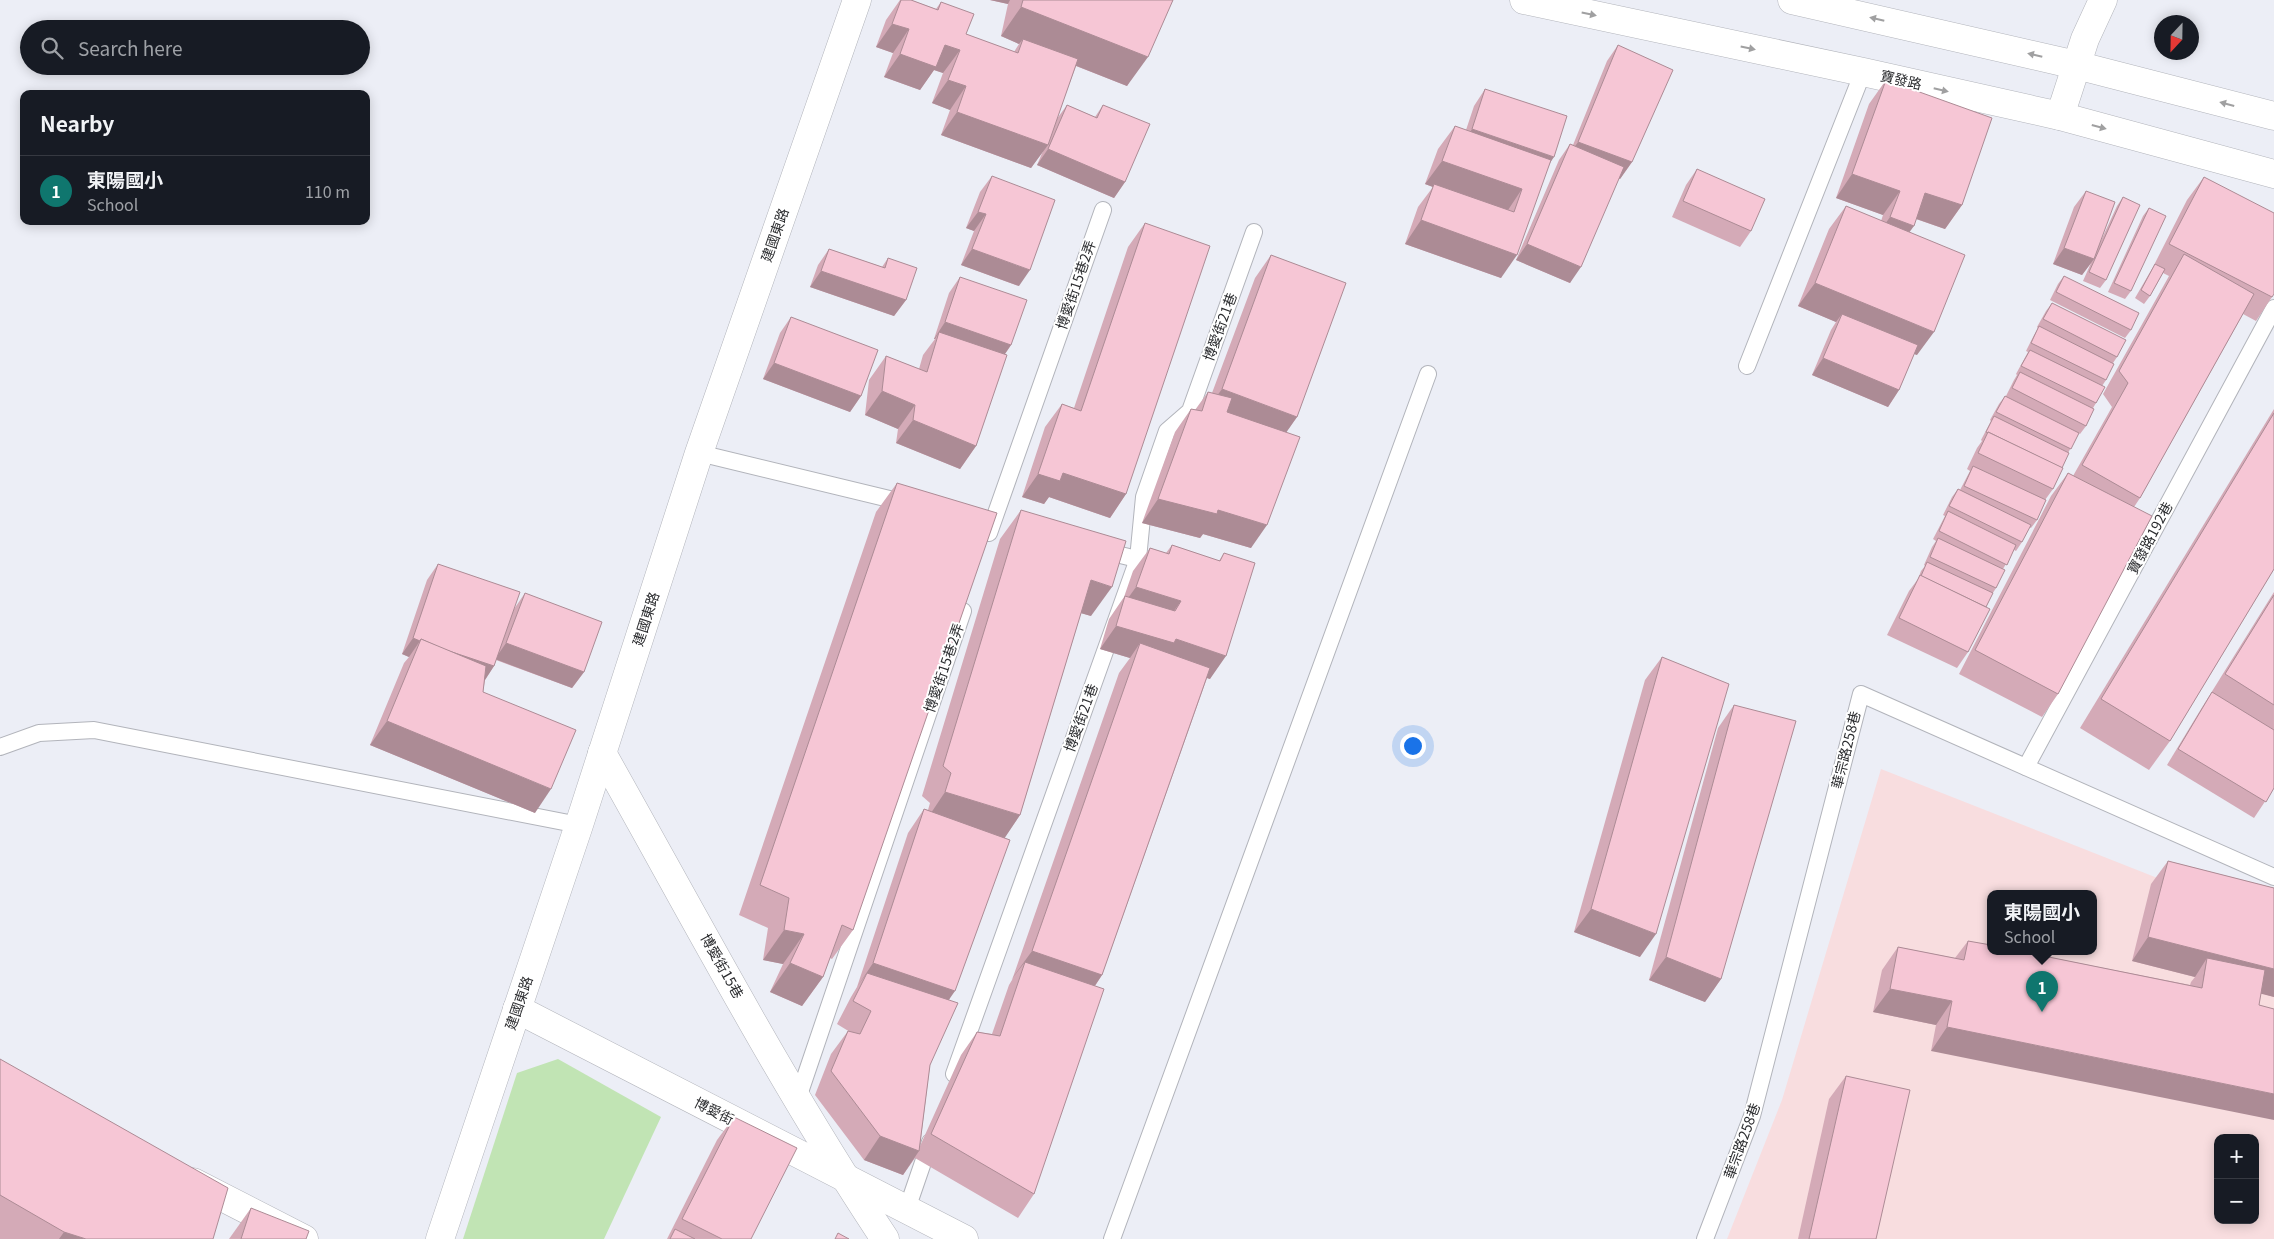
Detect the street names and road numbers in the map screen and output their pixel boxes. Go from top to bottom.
street label: 寶發路 [1879,65,1924,93]
street label: 建國東路 [755,205,793,264]
street label: 博愛街15巷2弄 [1050,237,1100,332]
street label: 博愛街21巷 [1197,290,1241,364]
street label: 寶發路192巷 [2122,498,2177,577]
street label: 建國東路 [627,589,663,648]
street label: 博愛街15巷2弄 [918,620,968,715]
street label: 博愛街21巷 [1058,681,1102,755]
street label: 華宗路258巷 [1826,709,1864,791]
street label: 博愛街15巷 [697,929,749,1002]
street label: 建國東路 [499,973,537,1032]
street label: 博愛街 [691,1092,738,1129]
street label: 華宗路258巷 [1718,1100,1764,1181]

